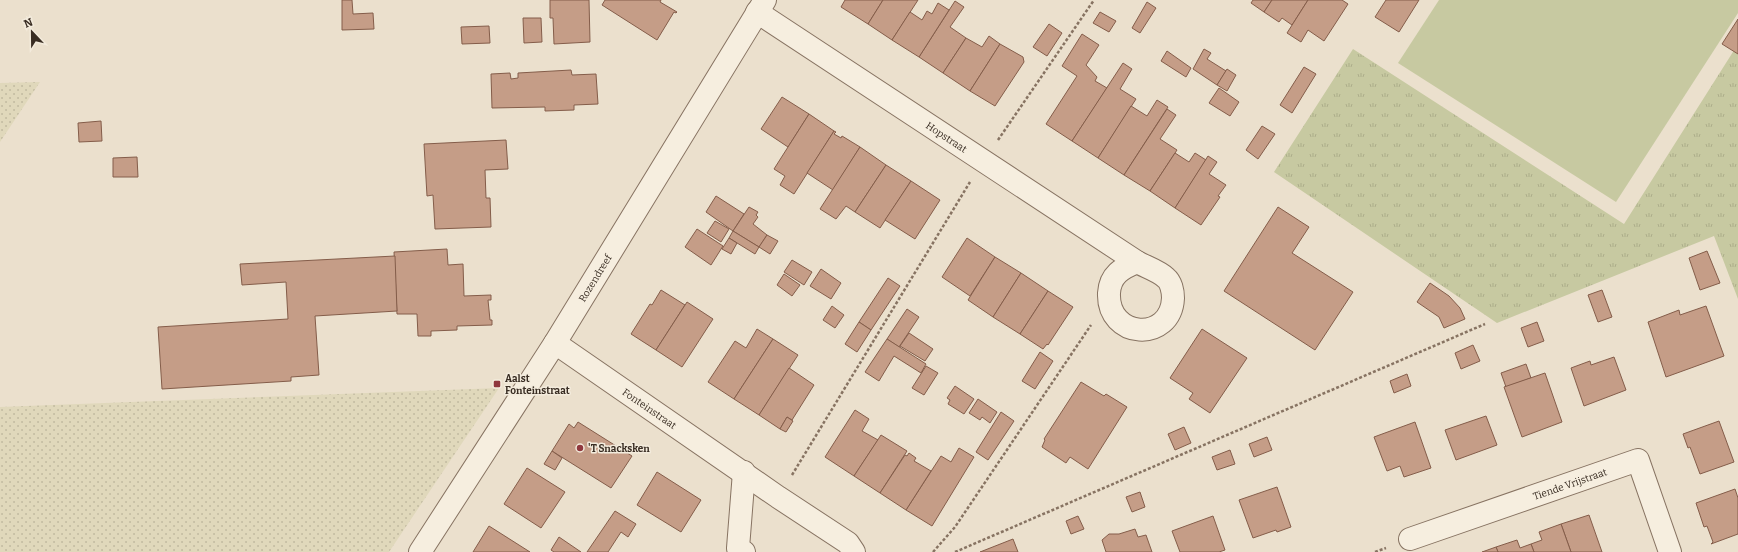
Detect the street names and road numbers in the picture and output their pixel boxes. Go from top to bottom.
street label: Hopstraat [923,120,969,156]
street label: Rozendreef [577,251,615,304]
street label: Fonteinstraat [620,386,679,432]
street label: Tiende Vrijstraat [1531,466,1609,503]

